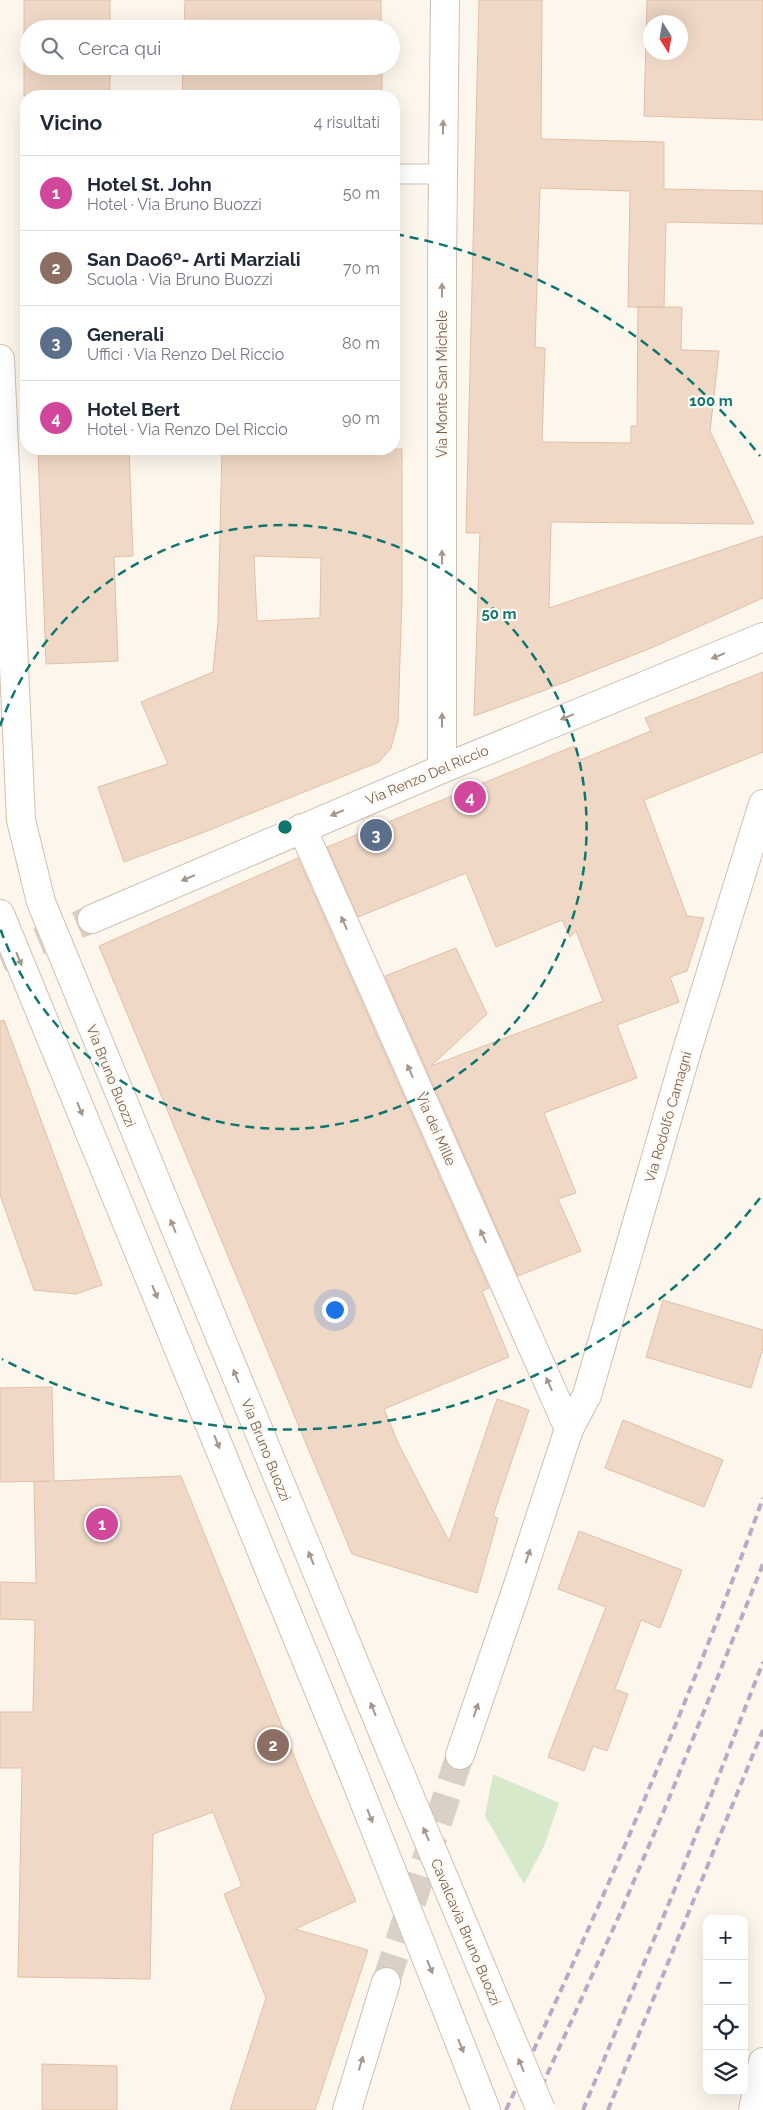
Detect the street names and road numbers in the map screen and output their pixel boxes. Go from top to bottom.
street label: Via Monte San Michele [434,310,450,458]
street label: Via Renzo Del Riccio [363,742,491,808]
street label: Via Bruno Buozzi [83,1022,139,1130]
street label: Via Rodolfo Camagni [642,1050,694,1184]
street label: Via dei Mille [413,1090,459,1168]
street label: Via Bruno Buozzi [238,1396,294,1504]
street label: Cavalcavia Bruno Buozzi [428,1856,504,2008]

